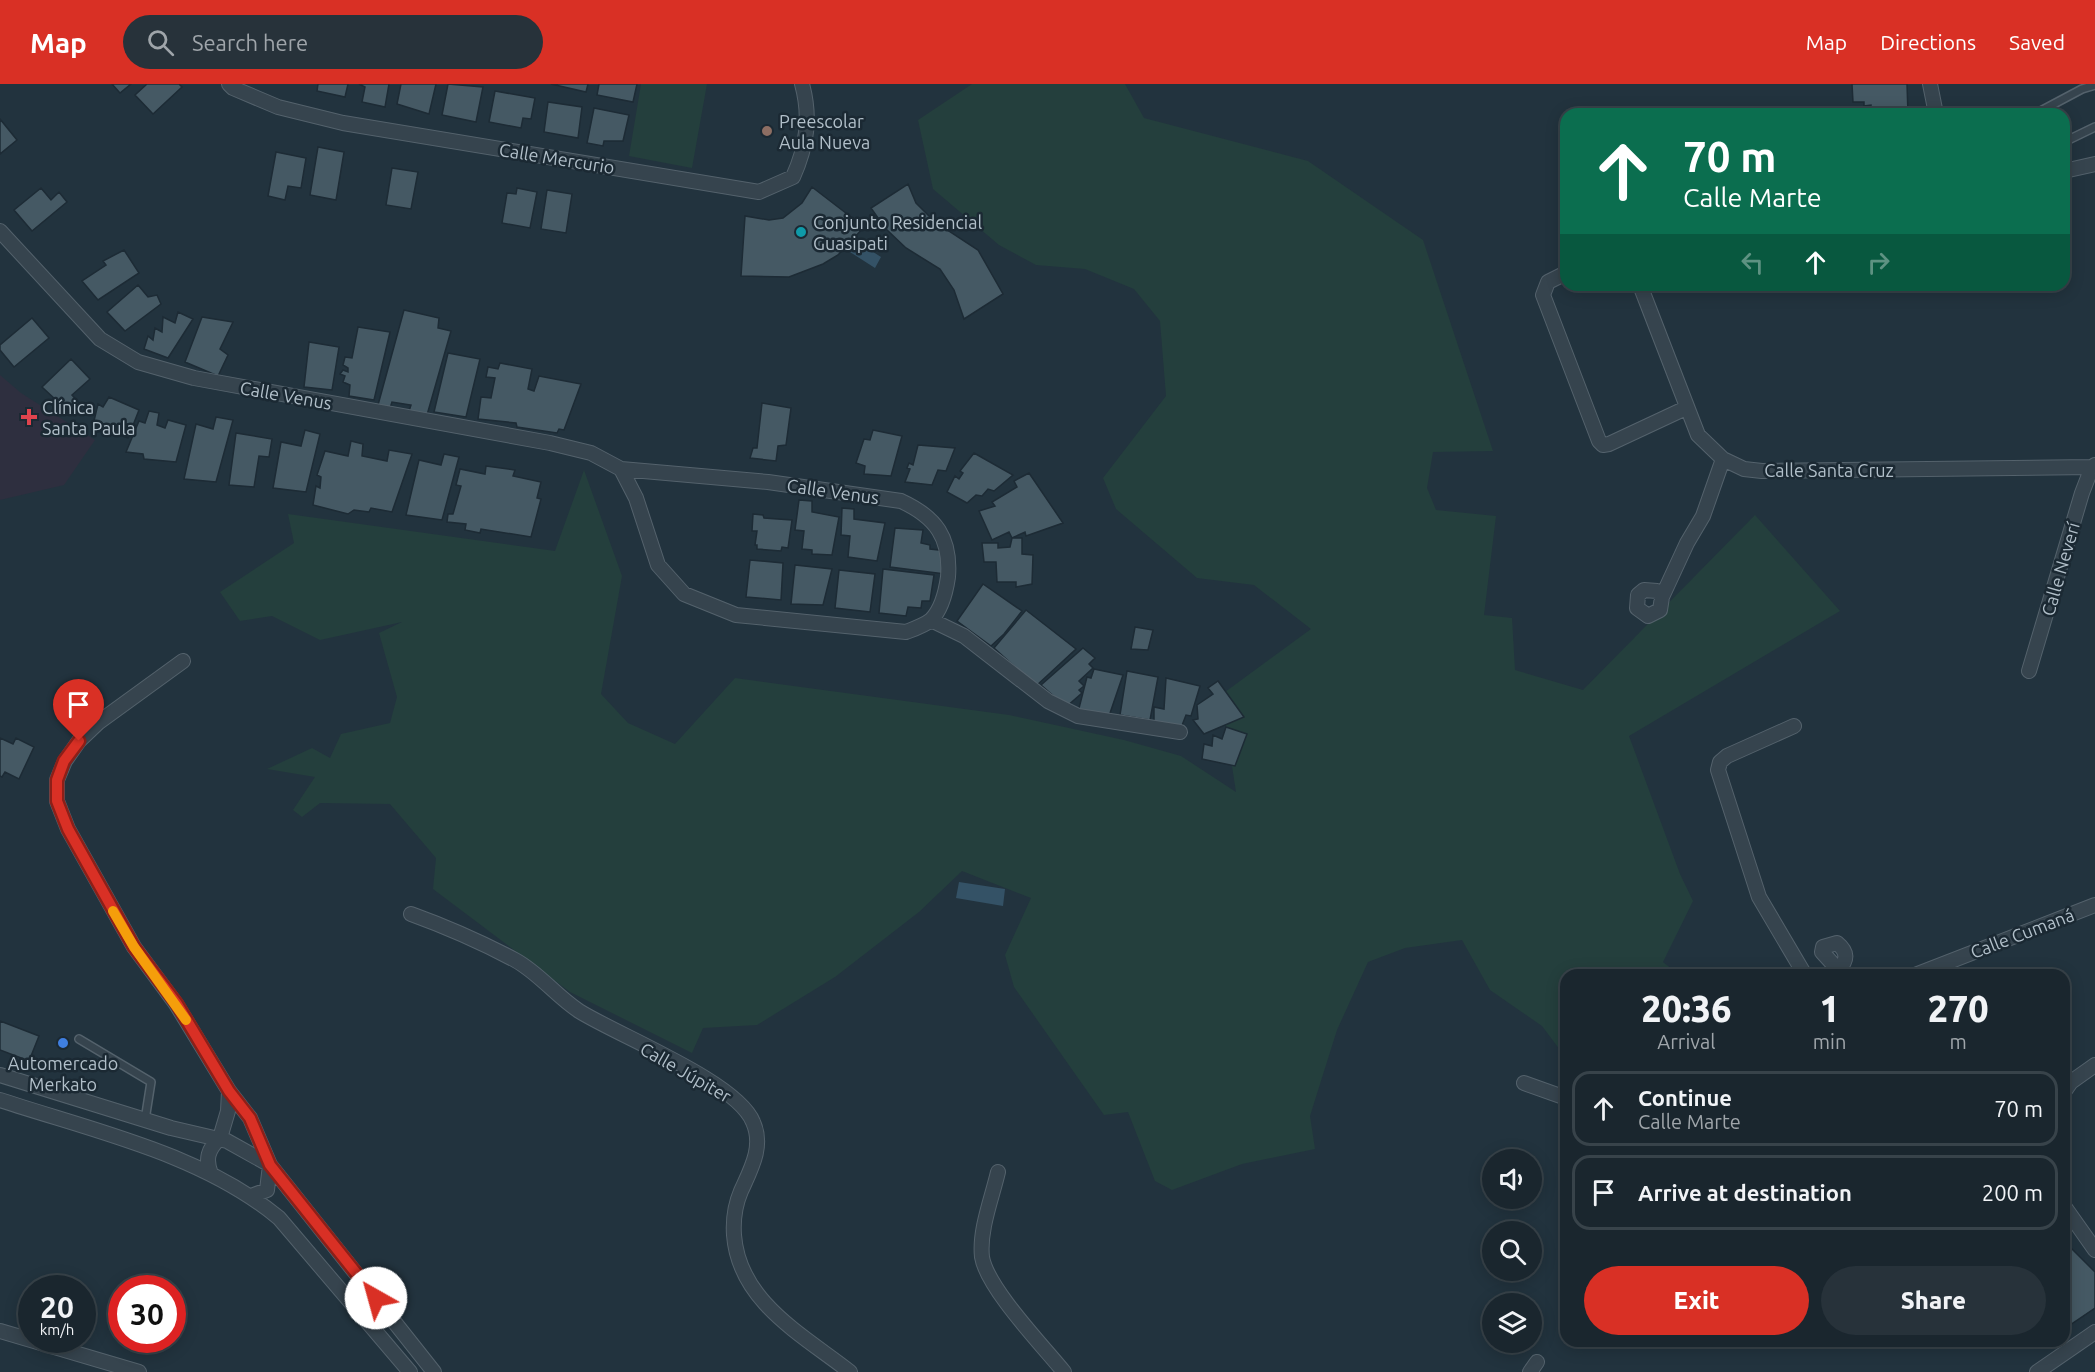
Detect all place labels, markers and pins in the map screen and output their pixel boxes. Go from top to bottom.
place label: Preescolar Aula Nueva [779,111,870,152]
marker: Preescolar Aula Nueva [760,124,774,138]
place label: Conjunto Residencial Guasipati [813,212,982,253]
marker: Conjunto Residencial Guasipati [794,225,808,239]
place label: Clínica Santa Paula [42,397,136,438]
marker: Clínica Santa Paula [20,408,38,426]
pin [53,679,104,741]
marker: Automercado Merkato [56,1036,70,1050]
place label: Automercado Merkato [8,1053,118,1094]

